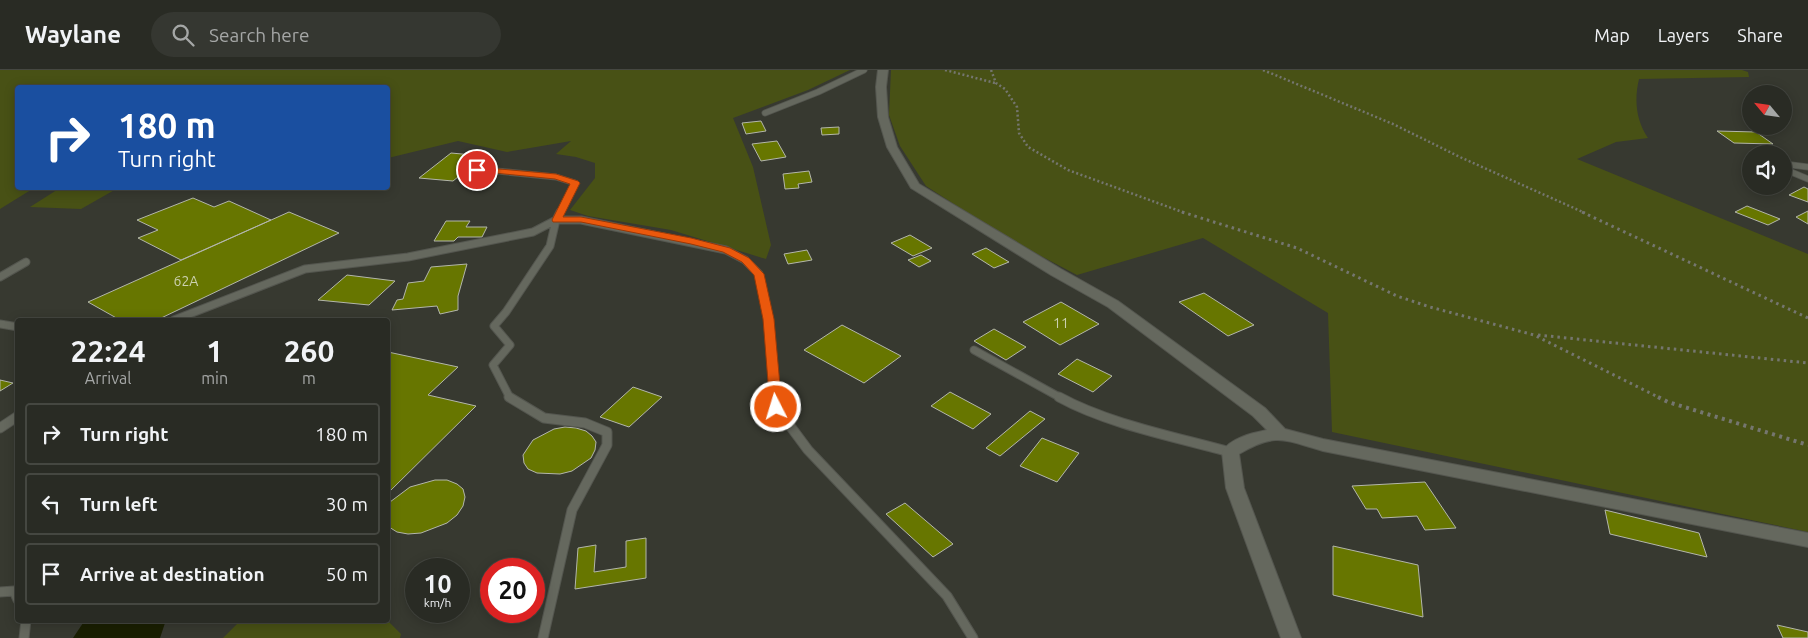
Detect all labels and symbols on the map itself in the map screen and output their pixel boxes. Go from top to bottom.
north arrow [1742,85,1792,135]
pin [456,149,498,191]
house number: 62А [174,273,198,289]
house number: 11 [1053,315,1069,331]
position arrow [749,380,801,432]
speed limit sign: 20 [480,558,545,623]

